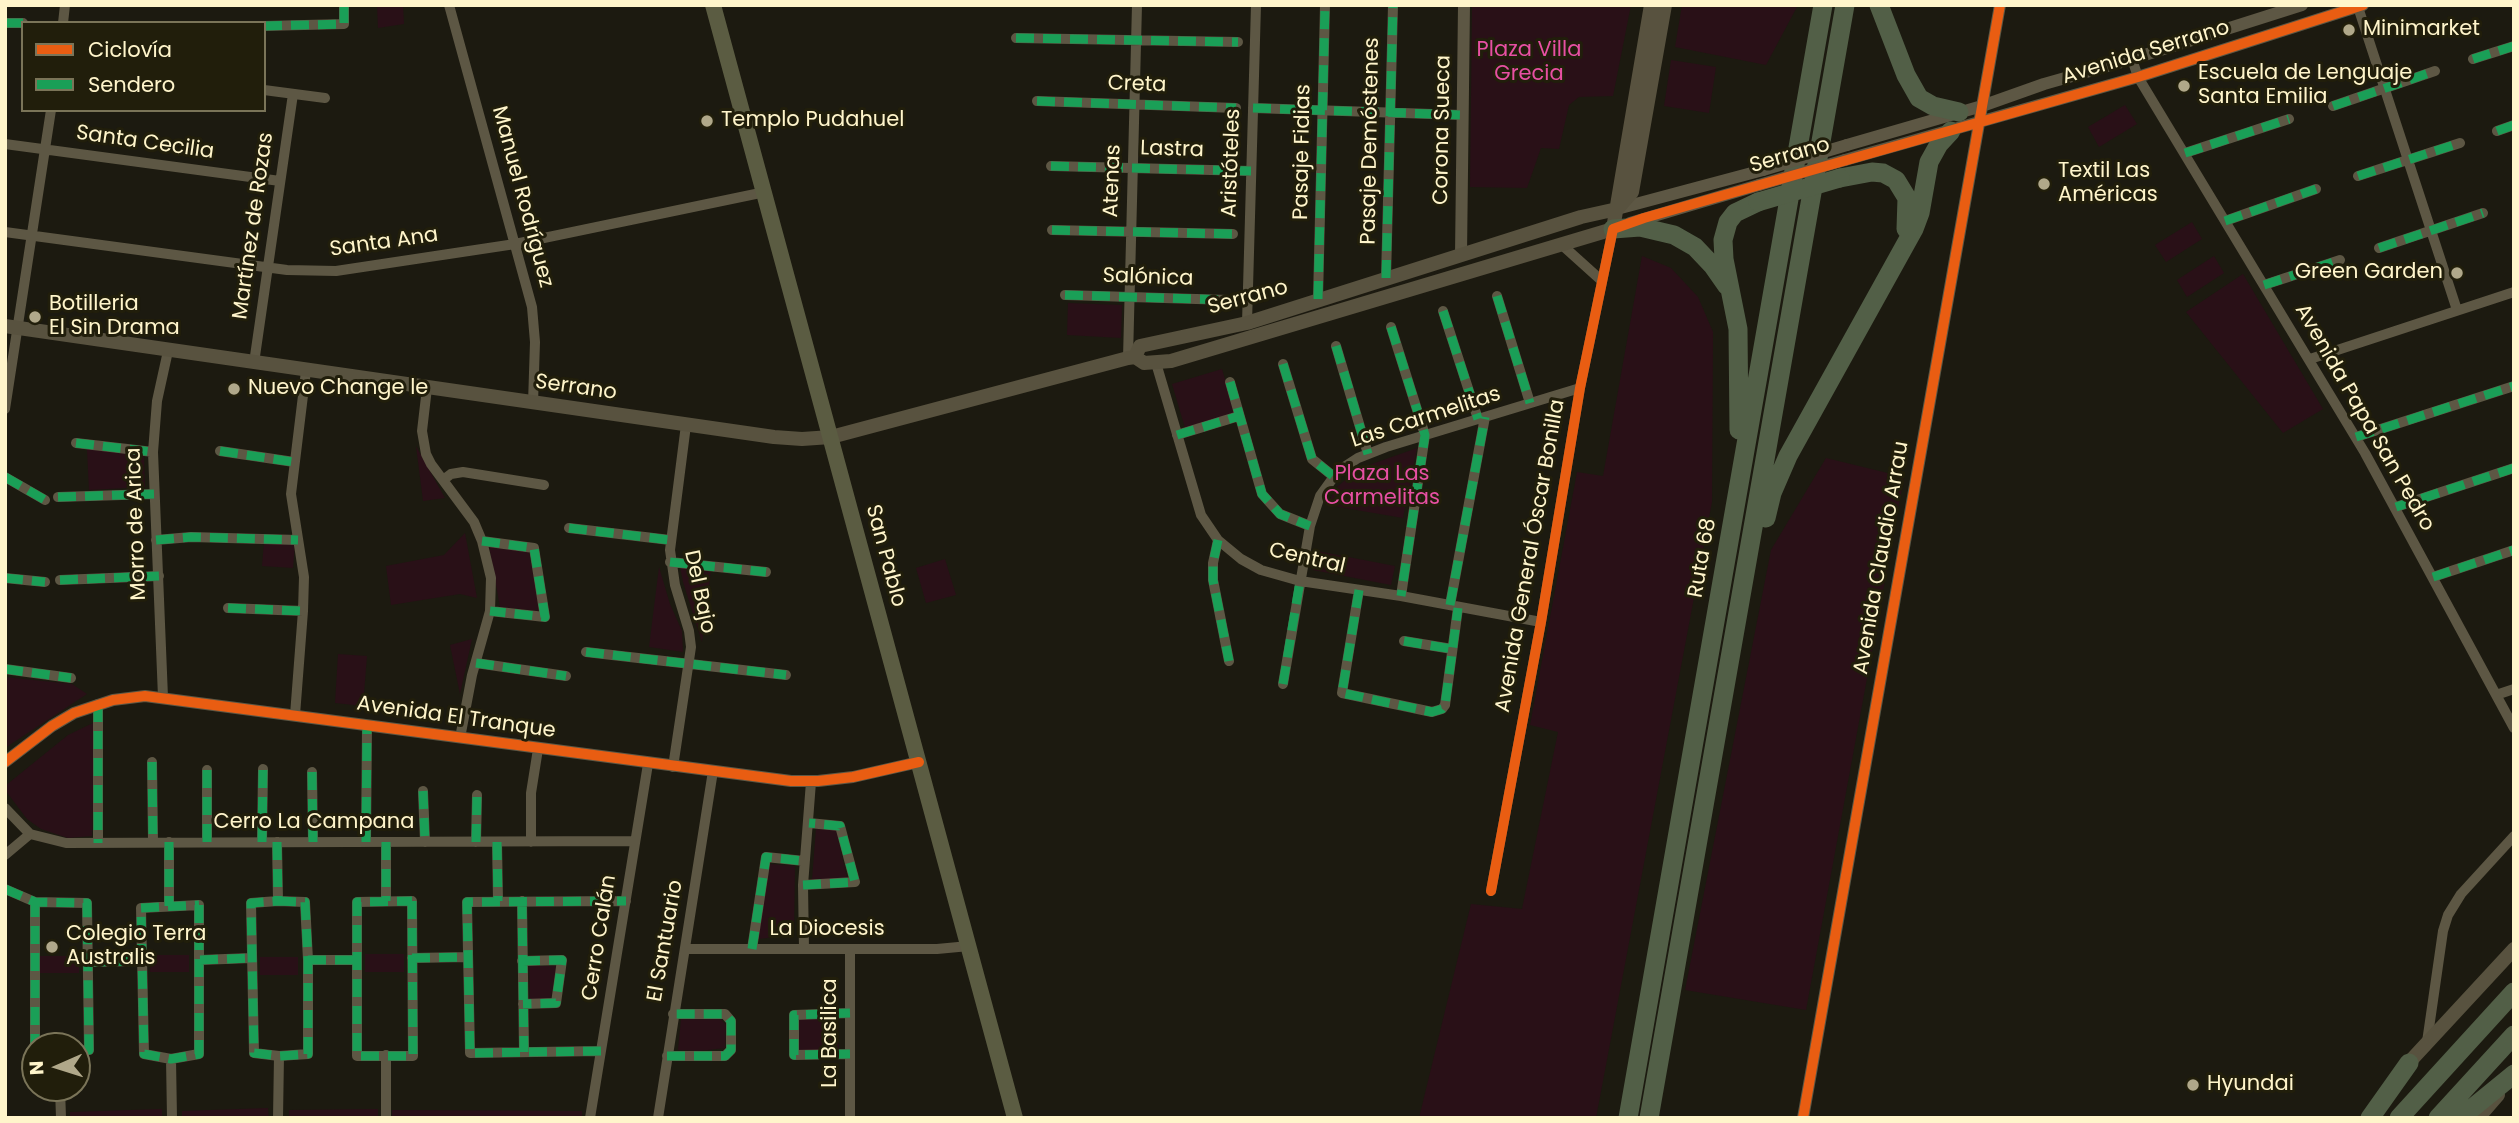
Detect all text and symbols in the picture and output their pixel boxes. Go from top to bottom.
street label: Avenida Serrano [2059,16,2233,90]
place label: Minimarket [2363,17,2480,43]
legend [21,21,266,112]
marker: Minimarket [2341,22,2357,38]
text: Ciclovía [88,35,172,64]
street label: Pasaje Demóstenes [1357,37,1385,245]
park label: Plaza Villa Grecia [1477,38,1581,88]
street label: Corona Sueca [1429,55,1457,205]
place label: Escuela de Lenguaje Santa Emilia [2198,61,2412,111]
text: Sendero [88,70,175,99]
street label: Creta [1107,71,1167,99]
marker: Escuela de Lenguaje Santa Emilia [2176,78,2192,94]
street label: Pasaje Fidias [1289,84,1317,220]
street label: Manuel Rodríguez [486,104,558,290]
place label: Templo Pudahuel [721,108,904,134]
street label: Aristóteles [1218,108,1246,218]
marker: Templo Pudahuel [699,113,715,129]
street label: Santa Cecilia [74,121,216,165]
street label: Martínez de Rozas [228,131,280,321]
street label: Serrano [1747,133,1833,179]
street label: Lastra [1140,136,1204,164]
street label: Atenas [1099,144,1127,218]
place label: Textil Las Américas [2058,159,2158,209]
marker: Textil Las Américas [2036,176,2052,192]
street label: Santa Ana [328,223,440,263]
place label: Green Garden [2295,260,2443,286]
street label: Salónica [1102,264,1194,292]
marker: Green Garden [2449,265,2465,281]
street label: Serrano [1205,275,1291,321]
place label: Botilleria El Sin Drama [49,292,180,342]
street label: Avenida Papa San Pedro [2289,300,2439,536]
marker: Botilleria El Sin Drama [27,309,43,325]
street label: Serrano [534,370,618,406]
place label: Nuevo Change le [248,376,428,402]
marker: Nuevo Change le [226,381,242,397]
street label: Las Carmelitas [1348,382,1504,454]
street label: Avenida General Óscar Bonilla [1491,397,1571,715]
street label: Avenida Claudio Arrau [1849,439,1915,677]
street label: Morro de Arica [122,447,152,601]
park label: Plaza Las Carmelitas [1324,462,1440,512]
street label: San Pablo [859,502,911,610]
street label: Ruta 68 [1684,516,1722,600]
street label: Central [1266,538,1348,580]
street label: Del Bajo [678,548,720,636]
street label: Avenida El Tranque [355,692,557,744]
street label: Cerro La Campana [214,810,414,836]
street label: Cerro Calán [578,873,622,1003]
street label: El Santuario [643,878,689,1004]
street label: La Diocesis [769,917,885,943]
place label: Colegio Terra Australis [66,922,206,972]
marker: Colegio Terra Australis [44,939,60,955]
street label: La Basilica [818,978,844,1088]
north arrow [21,1032,91,1102]
text: N [23,1060,50,1076]
place label: Hyundai [2207,1072,2294,1098]
marker: Hyundai [2185,1077,2201,1093]

